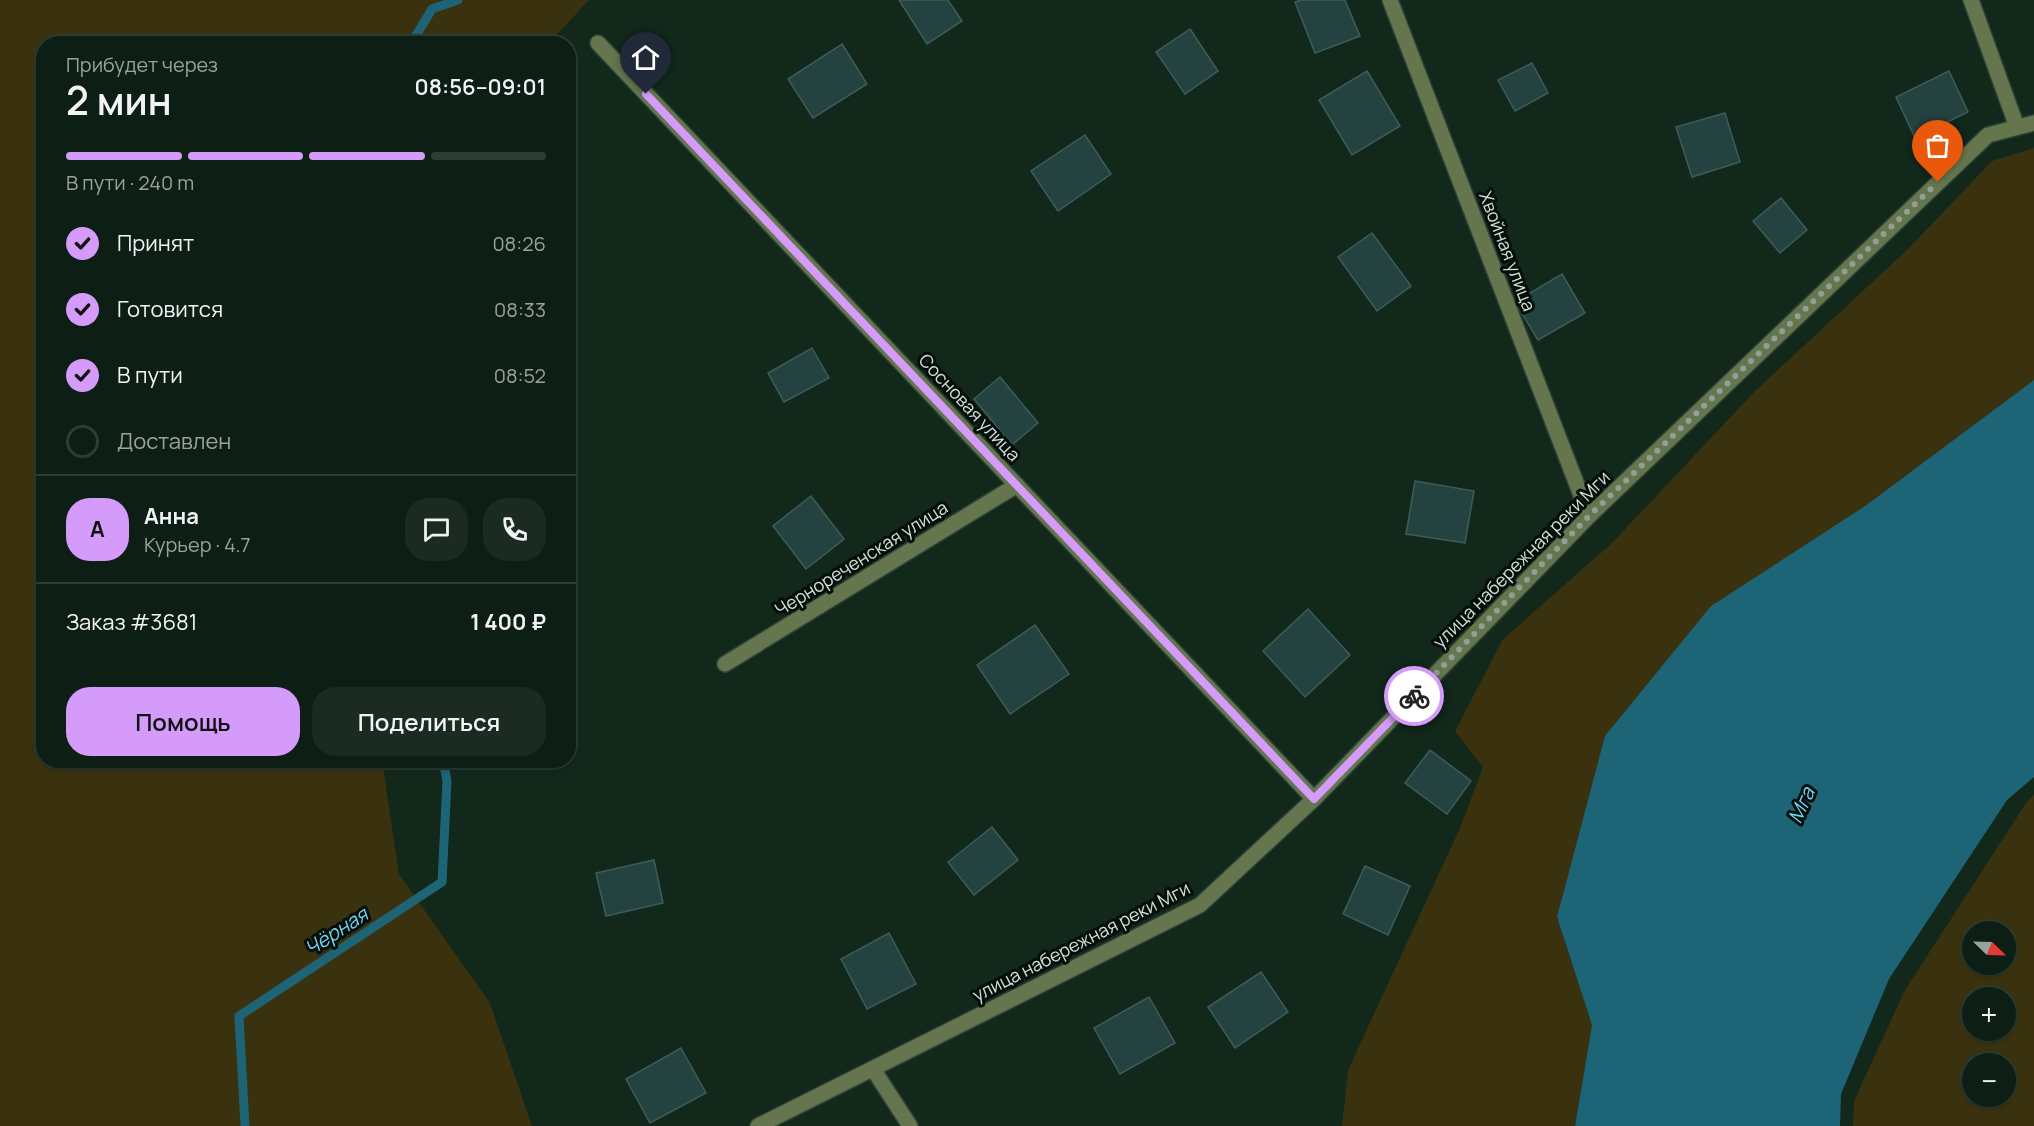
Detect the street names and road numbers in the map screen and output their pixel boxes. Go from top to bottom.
street label: Хвойная улица [1474,188,1542,314]
street label: Сосновая улица [914,348,1026,466]
street label: улица набережная реки Мги [1427,465,1615,653]
street label: Чернореченская улица [770,495,952,621]
street label: улица набережная реки Мги [968,876,1194,1006]

